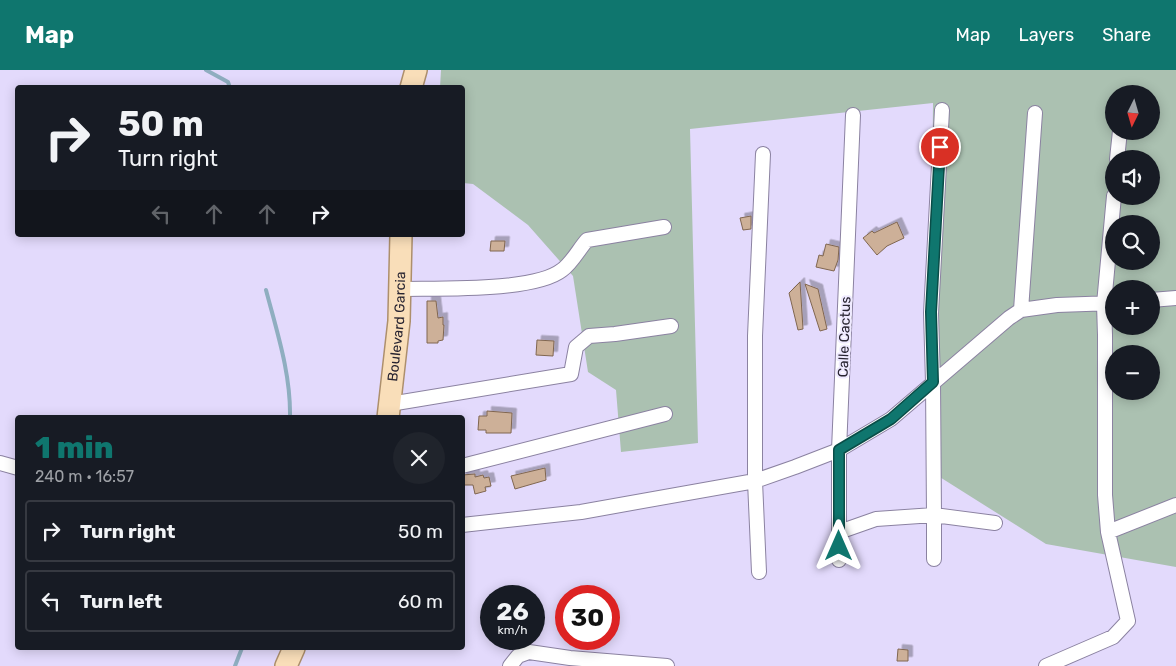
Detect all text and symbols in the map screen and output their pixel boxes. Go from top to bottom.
text: Map [25,21,74,49]
text: Map [956,24,991,46]
text: Layers [1019,24,1074,46]
text: Share [1102,24,1151,46]
north arrow [1105,85,1160,140]
map controls [1105,85,1160,400]
text: 50 m [118,103,204,145]
icon: right [35,105,100,170]
pin [919,126,961,168]
icon: arrive [926,133,954,161]
text: Turn right [118,145,218,172]
button: sound [1105,150,1160,205]
icon: left [147,200,175,228]
icon: ahead [200,200,228,228]
icon: ahead [253,200,281,228]
icon: right [306,200,334,228]
button: search [1105,215,1160,270]
street label: Boulevard Garcia [384,271,409,382]
button: + [1105,280,1160,335]
street label: Calle Cactus [835,296,854,378]
button: − [1105,345,1160,400]
text: 1 min [35,430,113,466]
button: close [393,432,445,484]
text: 240 m · 16:57 [35,467,134,486]
icon: right [37,517,65,545]
position arrow [812,519,864,571]
text: Turn right [80,520,175,543]
text: 50 m [398,520,443,543]
speed limit sign: 30 [555,585,620,650]
icon: left [37,587,65,615]
text: Turn left [80,590,162,613]
text: 60 m [398,590,443,613]
text: 26 [496,597,529,626]
text: km/h [498,623,527,637]

